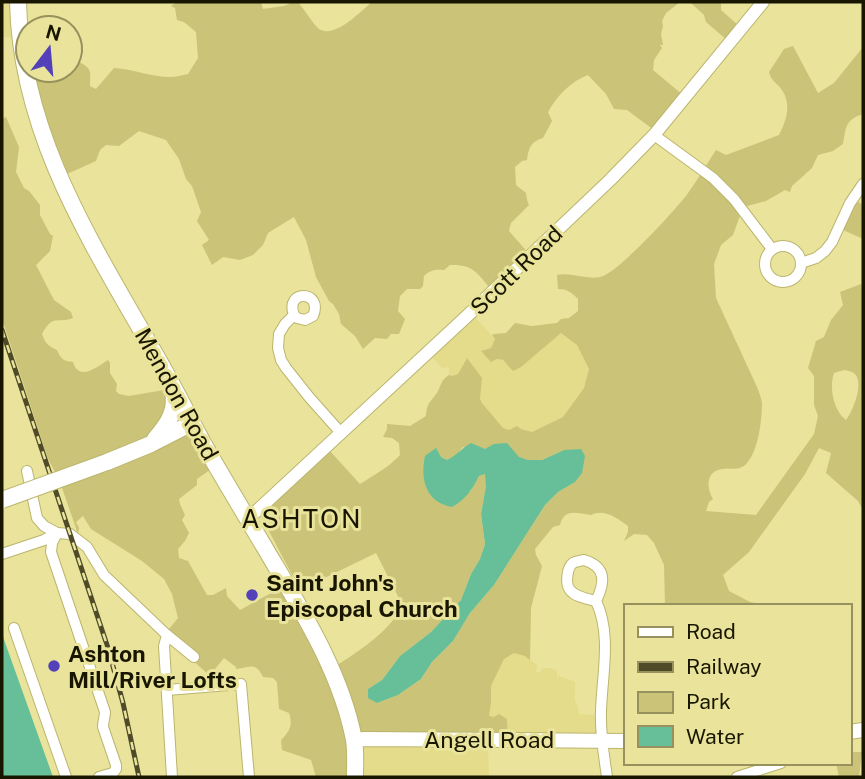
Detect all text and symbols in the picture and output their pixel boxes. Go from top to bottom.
north arrow [14,14,84,84]
text: N [44,20,64,45]
street label: Scott Road [464,220,568,320]
street label: Mendon Road [130,323,224,465]
district label: ASHTON [241,503,363,534]
place label: Saint John's Episcopal Church [266,569,458,622]
marker: Saint John's Episcopal Church [244,587,260,603]
legend [624,604,851,765]
text: Road [686,619,736,644]
place label: Ashton Mill/River Lofts [68,640,237,693]
text: Railway [686,654,762,679]
marker: Ashton Mill/River Lofts [46,658,62,674]
text: Park [686,689,731,714]
text: Water [686,724,744,749]
street label: Angell Road [424,726,554,753]

